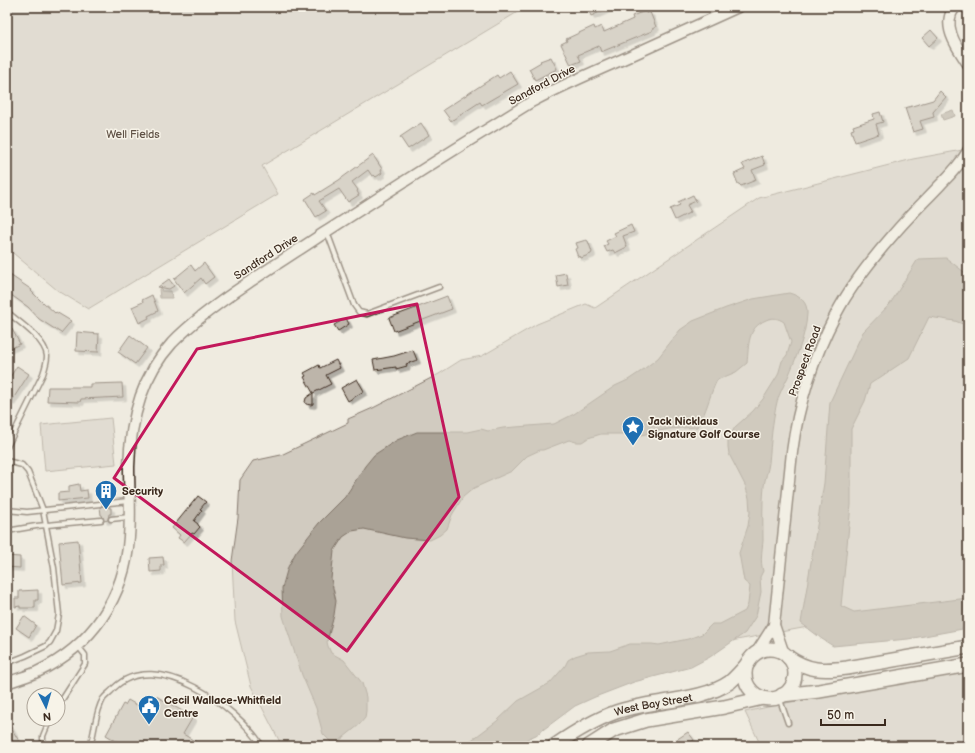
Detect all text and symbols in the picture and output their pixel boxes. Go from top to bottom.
street label: Sandford Drive [506,62,578,108]
park label: Well Fields [106,128,160,141]
street label: Sandford Drive [232,231,301,282]
street label: Prospect Road [786,324,824,398]
place icon: Jack Nicklaus Signature Golf Course [620,414,646,447]
place label: Jack Nicklaus Signature Golf Course [648,415,760,441]
building icon: Security [93,478,119,511]
place label: Security [122,485,163,498]
north arrow [26,687,66,727]
street label: West Bay Street [613,690,694,719]
public building icon: Cecil Wallace-Whitfield Centre [136,693,162,726]
place label: Cecil Wallace-Whitfield Centre [164,694,281,720]
scale bar [821,701,885,727]
text: 50 m [827,708,854,723]
text: N [42,710,52,723]

